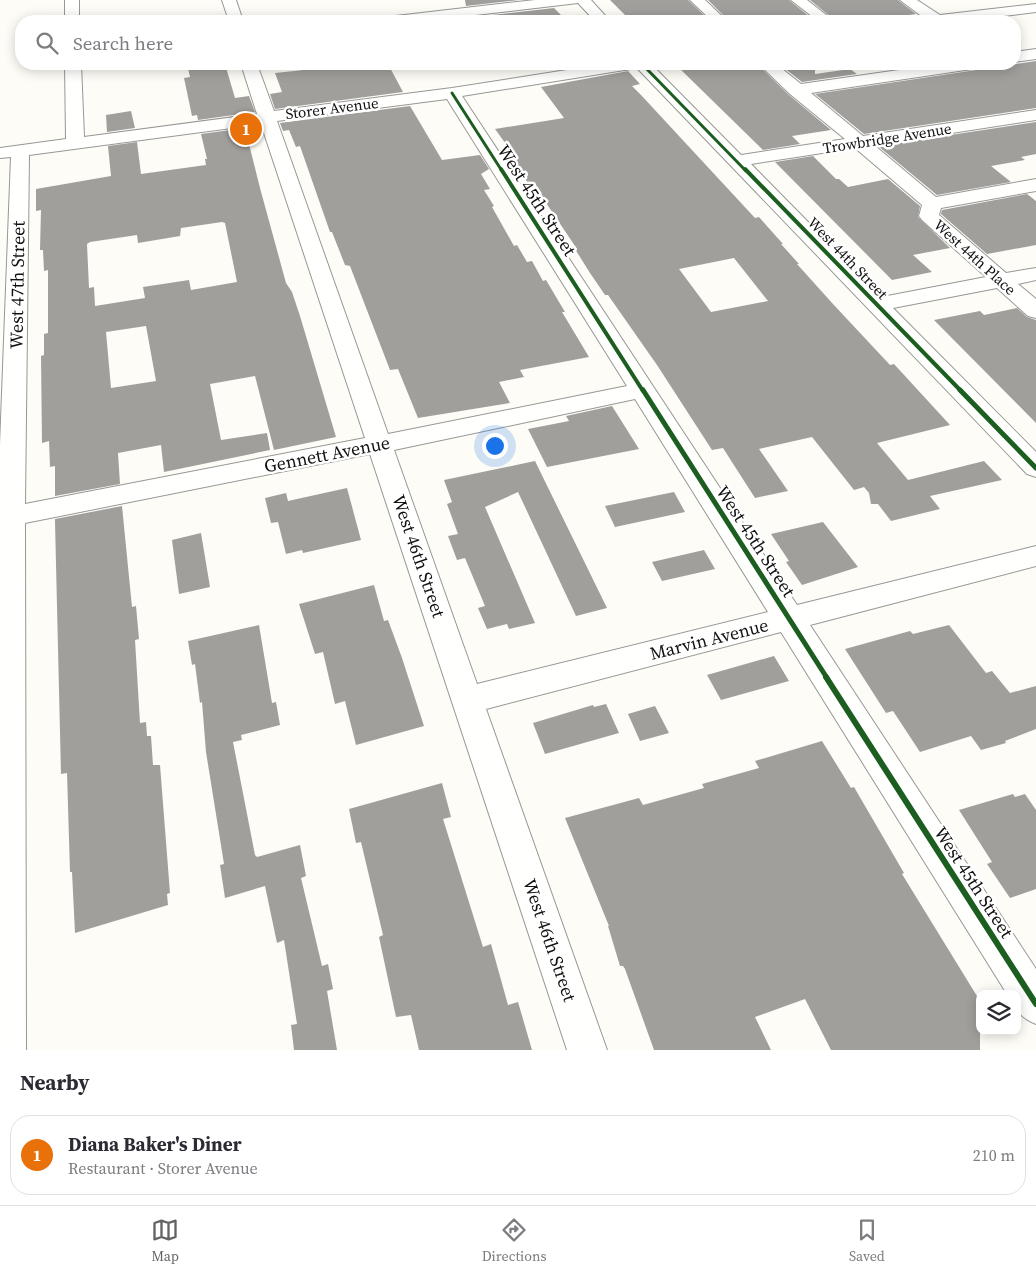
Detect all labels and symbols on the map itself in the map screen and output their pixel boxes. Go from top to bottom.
street label: Storer Avenue [284,92,380,124]
pin: 1 [230,110,262,148]
street label: Trowbridge Avenue [821,117,953,159]
street label: West 45th Street [492,139,583,261]
street label: West 44th Street [803,212,893,304]
street label: West 44th Place [929,214,1021,300]
street label: West 47th Street [3,220,31,349]
street label: Gennett Avenue [262,430,392,478]
your location [482,433,508,459]
street label: West 45th Street [711,480,802,602]
street label: West 46th Street [386,491,452,621]
street label: Marvin Avenue [647,612,771,666]
street label: West 45th Street [929,821,1020,943]
street label: West 46th Street [517,875,583,1005]

